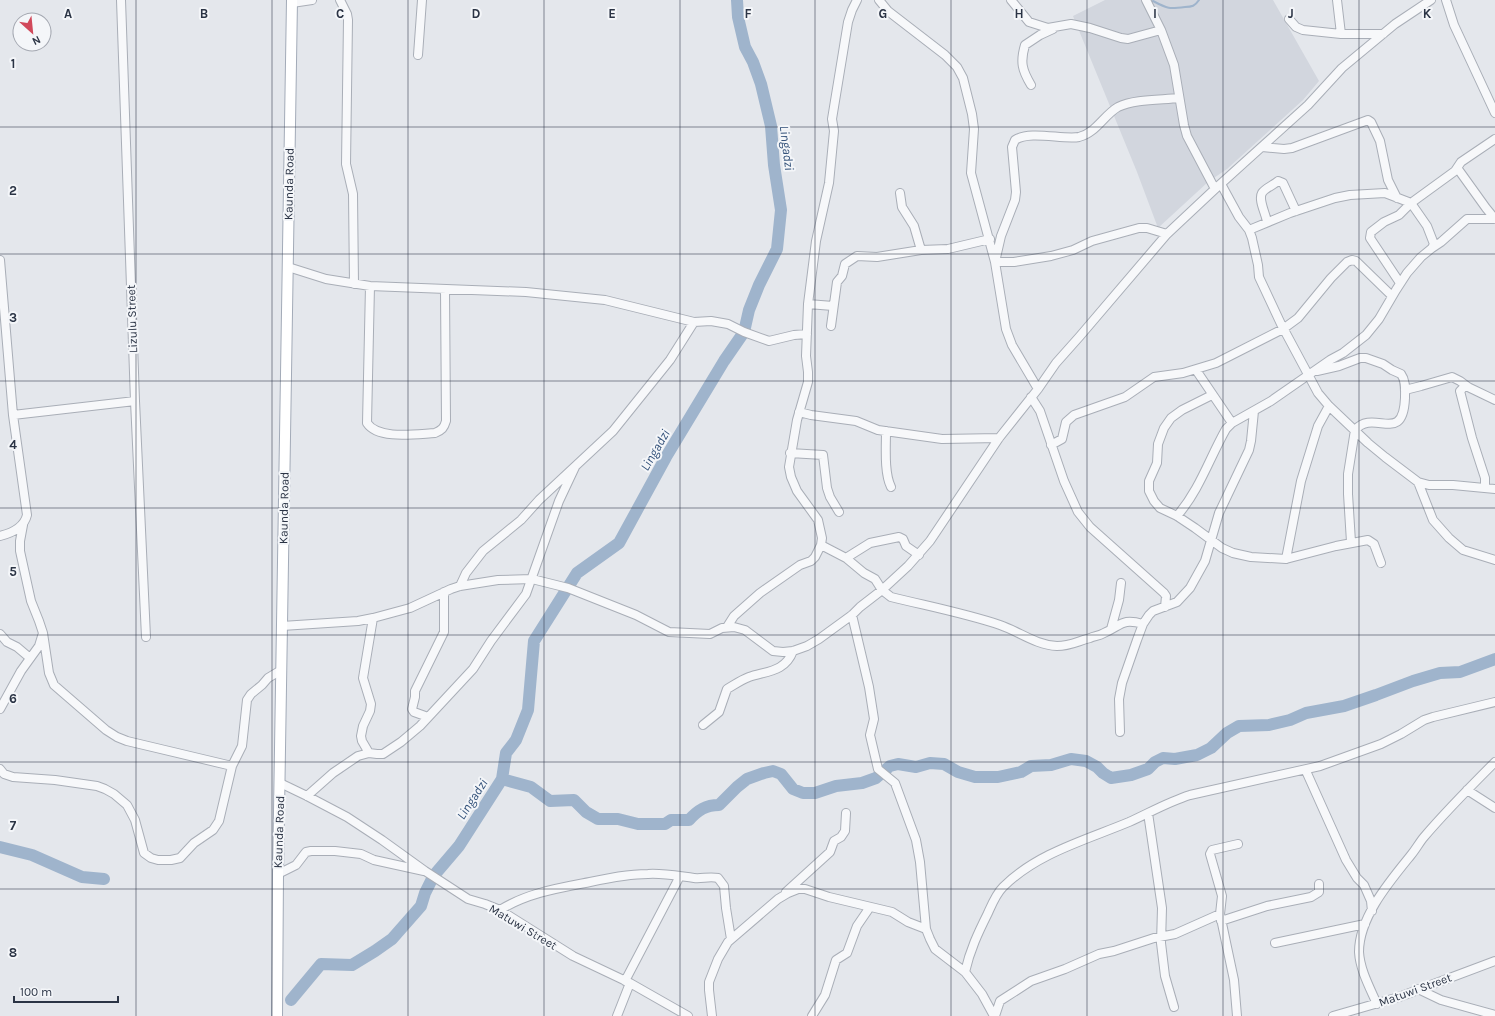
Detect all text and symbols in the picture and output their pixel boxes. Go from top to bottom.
text: A [64,6,72,21]
text: B [200,6,208,21]
text: C [336,6,344,21]
text: D [472,6,481,21]
text: E [608,6,616,21]
text: F [744,6,752,21]
text: G [879,6,887,21]
text: H [1014,6,1024,21]
text: I [1153,6,1157,21]
text: J [1288,6,1294,21]
text: K [1423,6,1432,21]
north arrow [12,12,52,52]
text: N [30,33,43,48]
text: 1 [11,56,15,71]
water label: Lingadzi [777,125,797,172]
street label: Kaunda Road [281,148,297,220]
text: 2 [9,183,17,198]
street label: Lizulu Street [124,284,140,354]
text: 3 [9,310,17,325]
water label: Lingadzi [637,426,673,473]
text: 4 [9,437,17,452]
street label: Kaunda Road [276,472,292,544]
text: 5 [9,564,17,579]
text: 6 [9,691,17,706]
water label: Lingadzi [453,776,491,822]
street label: Kaunda Road [271,795,287,869]
text: 7 [10,818,17,833]
street label: Matuwi Street [487,901,560,953]
text: 8 [9,945,17,960]
street label: Matuwi Street [1377,970,1454,1010]
scale bar [14,978,118,1004]
text: 100 m [20,985,52,999]

